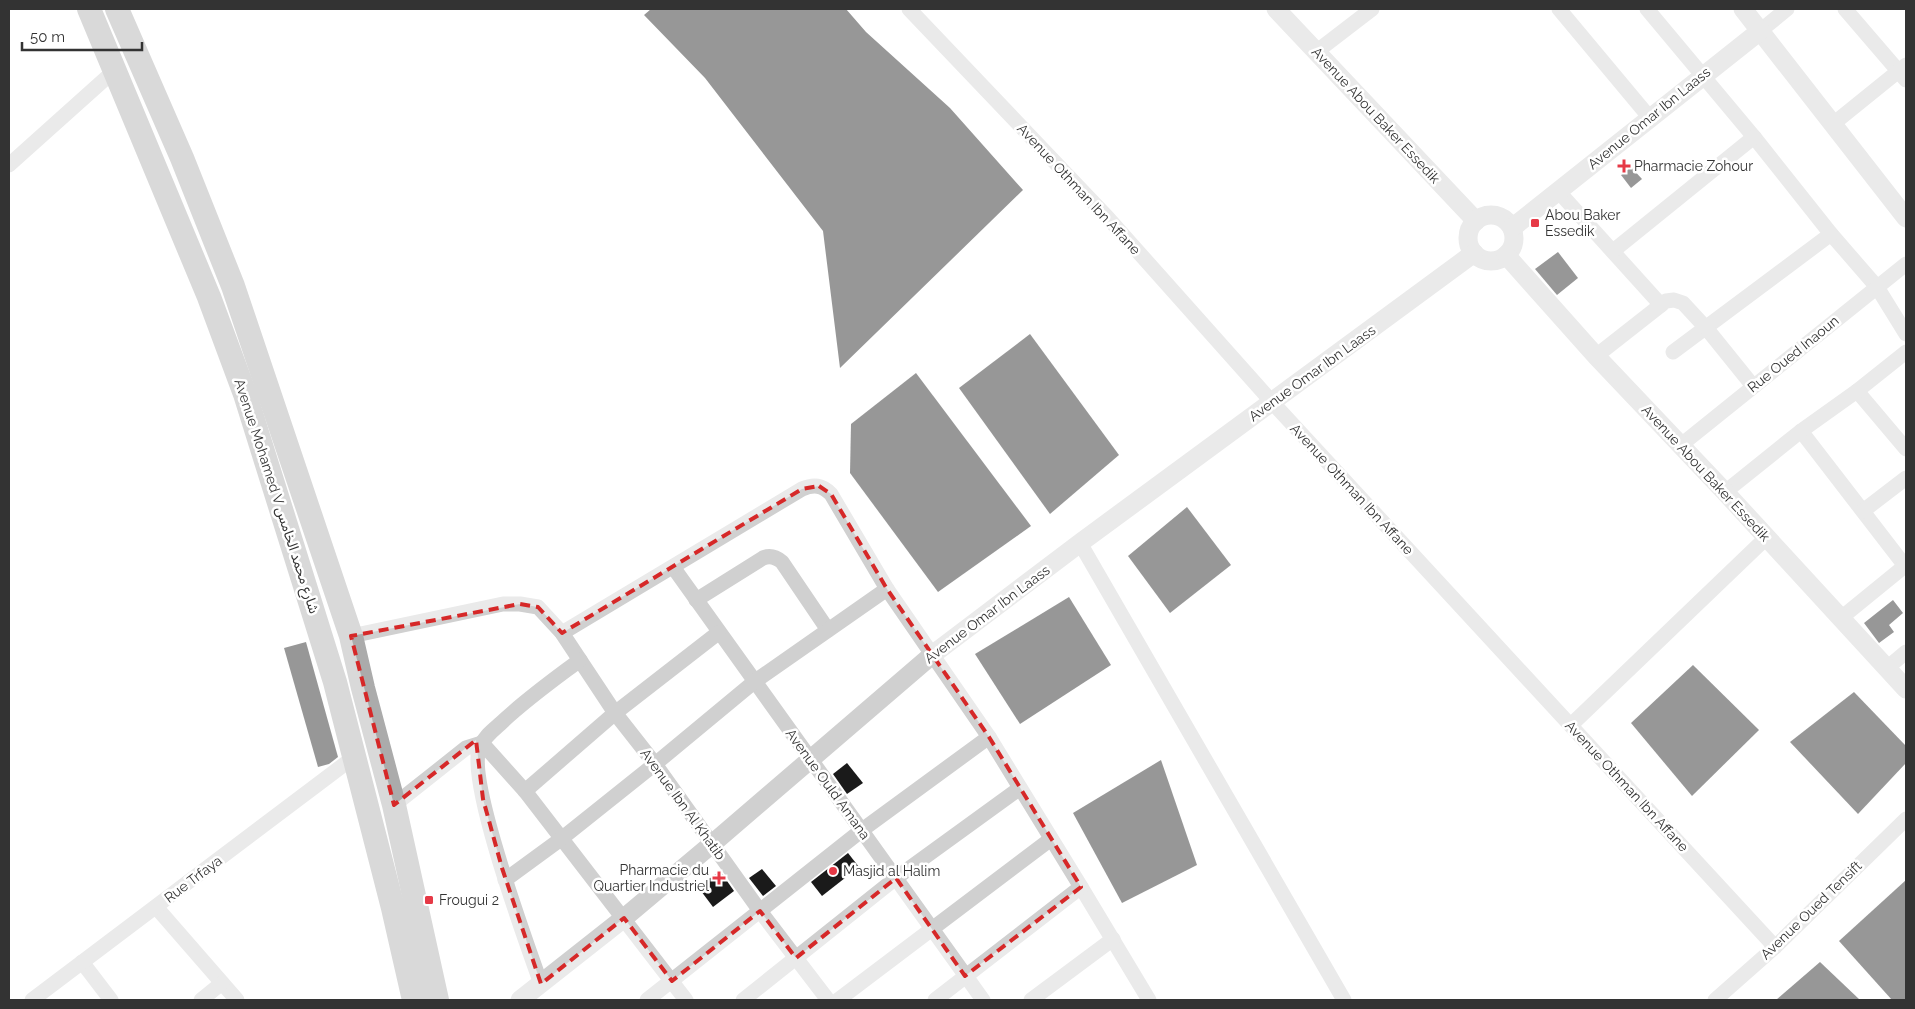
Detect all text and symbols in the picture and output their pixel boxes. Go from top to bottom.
scale bar [22,20,142,52]
text: 50 m [30,28,65,46]
street label: Avenue Abou Baker Essedik [1309,44,1444,187]
street label: Avenue Omar Ibn Laass [1585,64,1714,172]
street label: Avenue Othman Ibn Affane [1014,120,1144,258]
place label: Pharmacie Zohour [1634,158,1753,174]
marker: Pharmacie Zohour [1618,160,1630,172]
place label: Abou Baker Essedik [1545,207,1621,239]
marker: Abou Baker Essedik [1529,217,1541,229]
street label: Rue Oued Inaoun [1744,312,1842,396]
street label: Avenue Omar Ibn Laass [1246,322,1379,424]
street label: Avenue Mohamed V شارع محمد الخامس [229,377,323,616]
street label: Avenue Abou Baker Essedik [1639,402,1774,545]
street label: Avenue Othman Ibn Affane [1287,420,1417,558]
street label: Avenue Omar Ibn Laass [921,562,1053,666]
street label: Avenue Othman Ibn Affane [1562,717,1692,855]
street label: Avenue Ould Amana [782,726,874,842]
street label: Avenue Ibn Al Khatib [637,745,729,863]
street label: Rue Trfaya [161,852,225,906]
street label: Avenue Oued Tensift [1757,857,1865,962]
place label: Pharmacie du Quartier Industriel [593,862,709,894]
place label: Masjid al Halim [843,863,940,879]
marker: Masjid al Halim [827,865,839,877]
marker: Pharmacie du Quartier Industriel [713,872,725,884]
place label: Frougui 2 [439,892,499,908]
marker: Frougui 2 [423,894,435,906]

